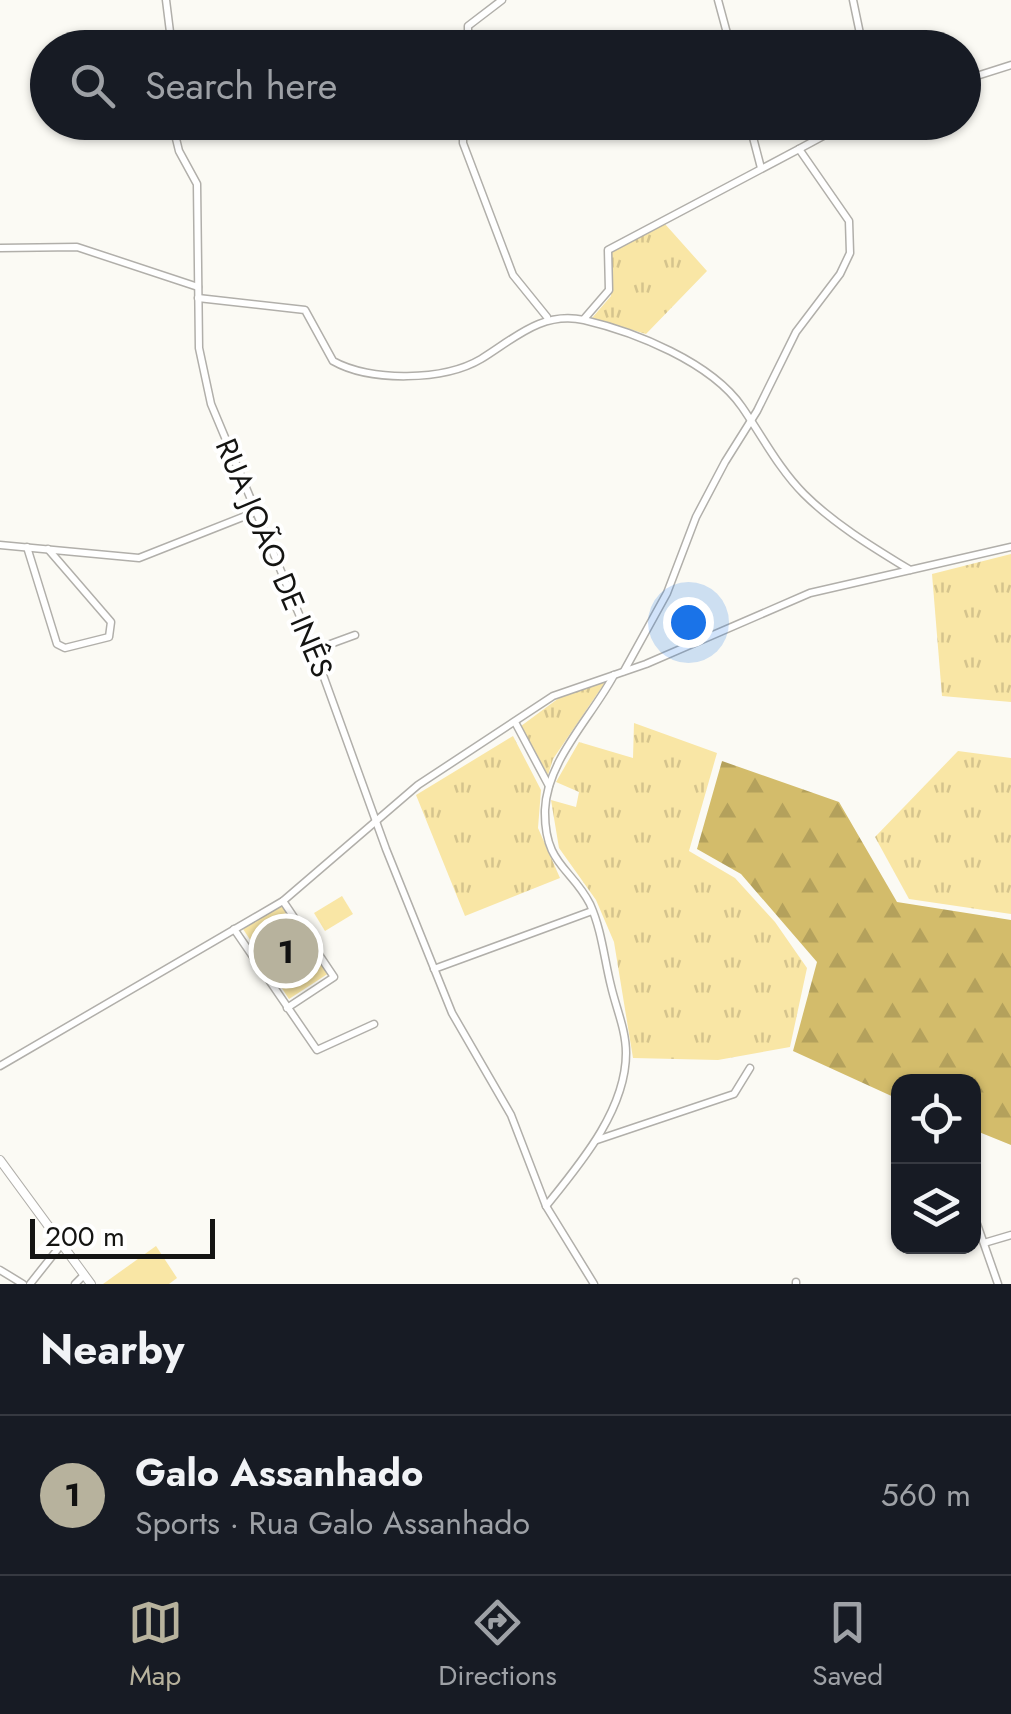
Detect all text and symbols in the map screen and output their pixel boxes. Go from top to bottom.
search box [30,30,981,140]
icon: search [65,58,120,113]
text: Search here [145,58,337,113]
street label: RUA JOÃO DE INÊS [205,432,344,684]
your location [663,597,714,648]
pin: 1 [254,914,318,988]
map controls [891,1074,981,1254]
button: locate [891,1074,981,1164]
button: layers [891,1164,981,1254]
scale bar [30,1214,215,1258]
text: 200 m [45,1216,125,1257]
text: Nearby [40,1319,184,1380]
text: Galo Assanhado [135,1445,423,1500]
text: 1 [64,1472,81,1518]
text: 560 m [881,1472,971,1518]
text: Sports · Rua Galo Assanhado [135,1500,530,1546]
tab: Map [128,1595,183,1696]
tab: Directions [438,1595,557,1696]
tab: Saved [812,1595,883,1696]

